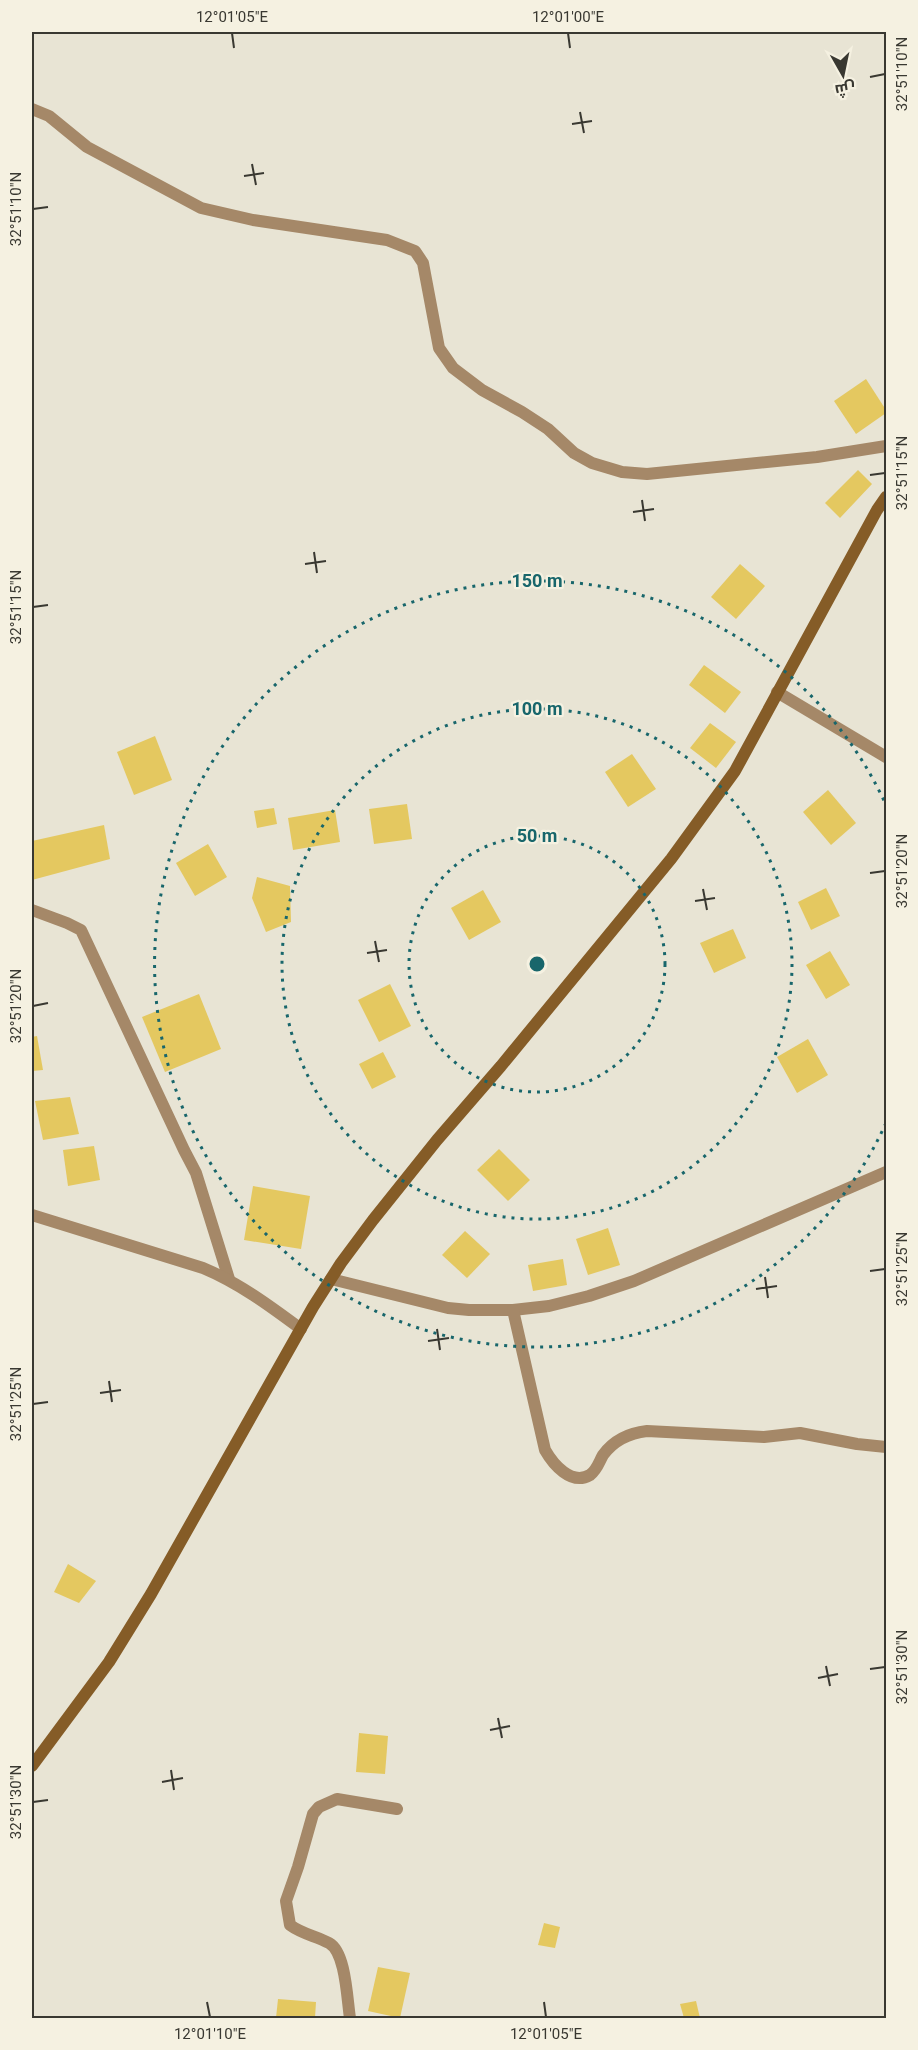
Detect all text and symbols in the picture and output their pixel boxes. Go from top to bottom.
text: 12°01'05"E [196,8,269,26]
text: 12°01'00"E [532,8,605,26]
text: 32°51'10"N [893,37,911,111]
north arrow [813,45,873,105]
text: ش [834,78,857,100]
text: 32°51'10"N [7,172,25,246]
text: 32°51'15"N [893,436,911,510]
text: 32°51'15"N [7,570,25,644]
text: 150 m [511,570,563,591]
text: 100 m [511,698,563,719]
text: 50 m [517,825,557,846]
text: 32°51'20"N [893,834,911,908]
centre of rings [527,954,547,974]
text: 32°51'20"N [7,969,25,1043]
text: 32°51'25"N [893,1232,911,1306]
text: 32°51'25"N [7,1367,25,1441]
text: 32°51'30"N [893,1630,911,1704]
text: 32°51'30"N [7,1765,25,1839]
text: 12°01'10"E [174,2025,247,2043]
text: 12°01'05"E [510,2025,583,2043]

